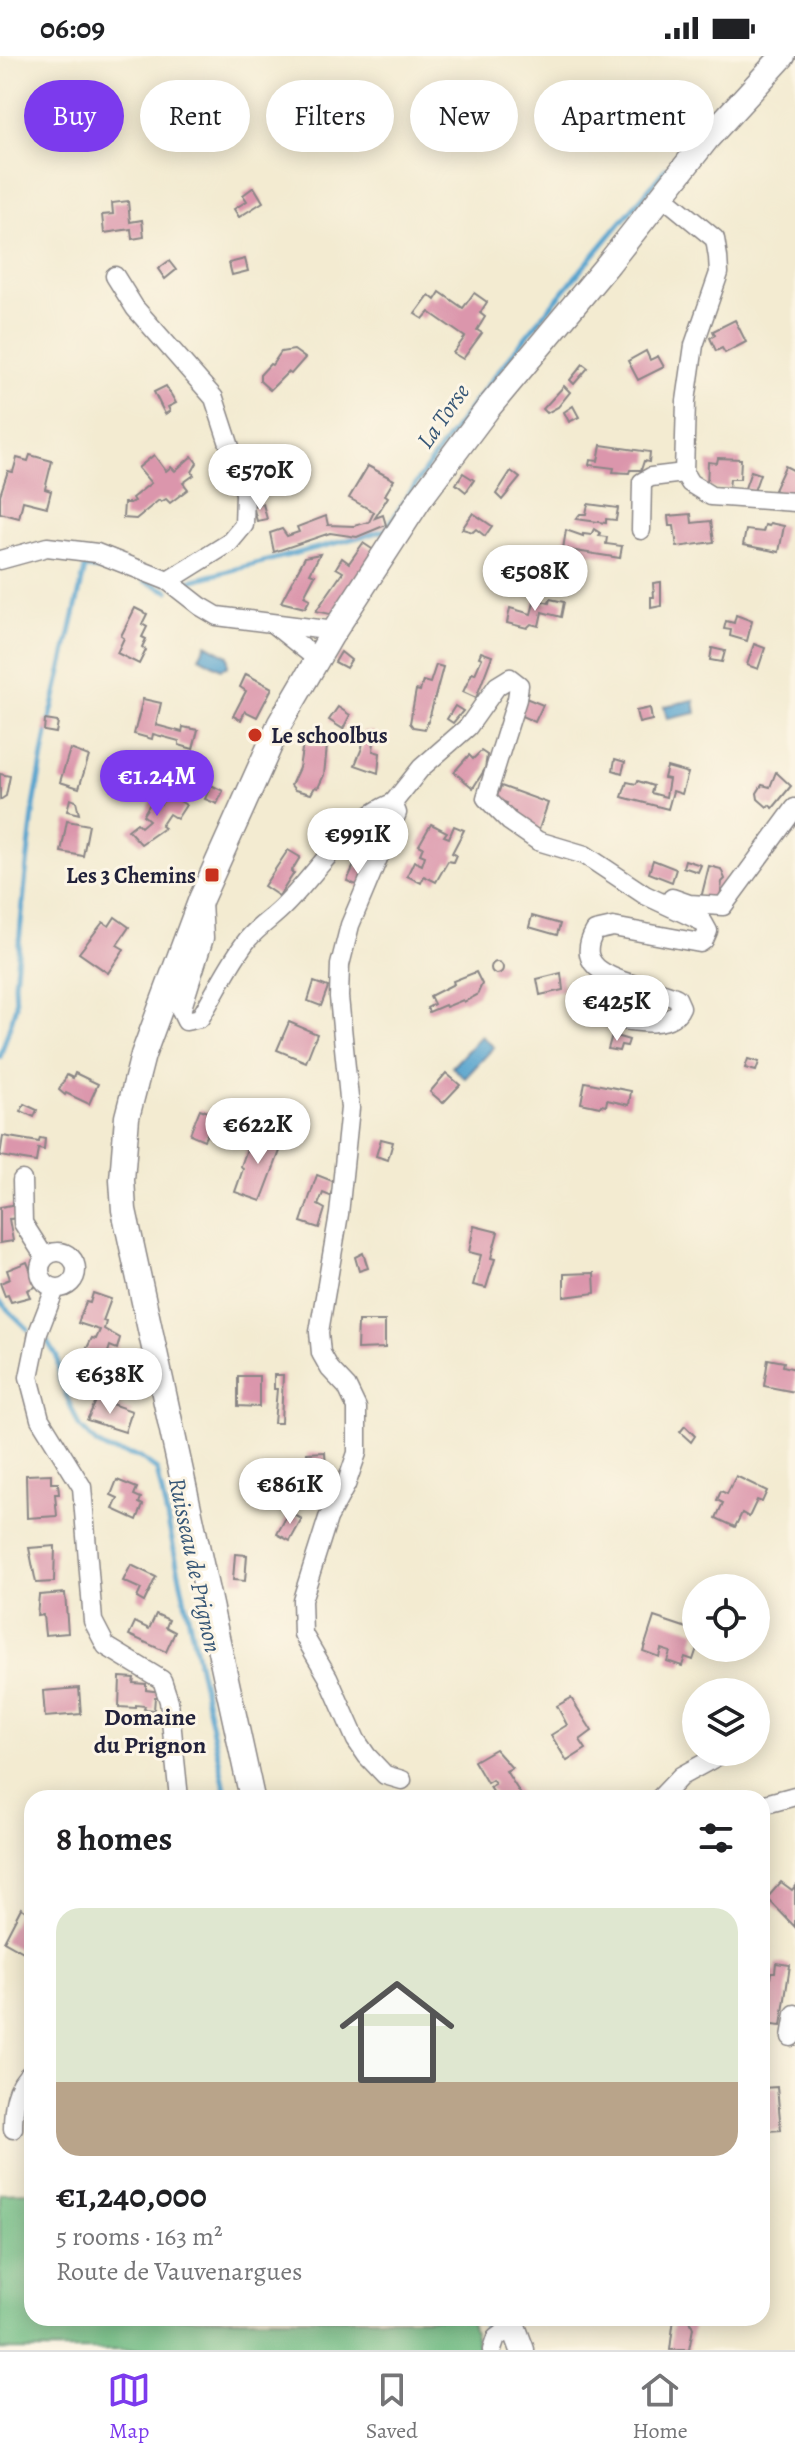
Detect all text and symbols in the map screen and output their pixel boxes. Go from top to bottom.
text: 06:09 [40,8,105,48]
chip: Buy [24,80,124,152]
chip: Rent [140,80,250,152]
chip: Filters [266,80,394,152]
chip: New [410,80,518,152]
chip: Apartment [534,80,714,152]
water label: La Torse [409,377,477,455]
pin: €570K [204,444,316,512]
text: €570K [226,452,294,487]
pin: €508K [479,545,591,613]
text: €508K [501,553,569,588]
place label: Le schoolbus [271,721,388,751]
marker: Le schoolbus [246,726,264,744]
pin: €1.24M [92,750,222,818]
text: €1.24M [118,758,196,793]
pin: €991K [302,808,414,876]
text: €991K [325,816,391,851]
place label: Les 3 Chemins [66,861,196,891]
marker: Les 3 Chemins [203,866,221,884]
pin: €425K [561,975,673,1043]
text: €425K [583,983,651,1018]
pin: €622K [202,1098,314,1166]
text: €622K [223,1106,293,1141]
pin: €638K [54,1348,166,1416]
text: €638K [76,1356,144,1391]
pin: €861K [234,1458,346,1526]
text: €861K [257,1466,323,1501]
water label: Ruisseau de Prignon [161,1475,229,1656]
map controls [682,1574,770,1766]
button: locate [682,1574,770,1662]
button: layers [682,1678,770,1766]
district label: Domaine du Prignon [94,1701,207,1761]
text: 8 homes [56,1815,172,1862]
icon: filters [694,1816,738,1860]
icon: home [325,1960,469,2104]
text: €1,240,000 [56,2172,207,2219]
text: 5 rooms · 163 m² [56,2219,223,2254]
text: Route de Vauvenargues [56,2254,303,2289]
tab: Map [107,2368,151,2446]
tab: Saved [366,2368,418,2446]
tab: Home [632,2368,688,2446]

